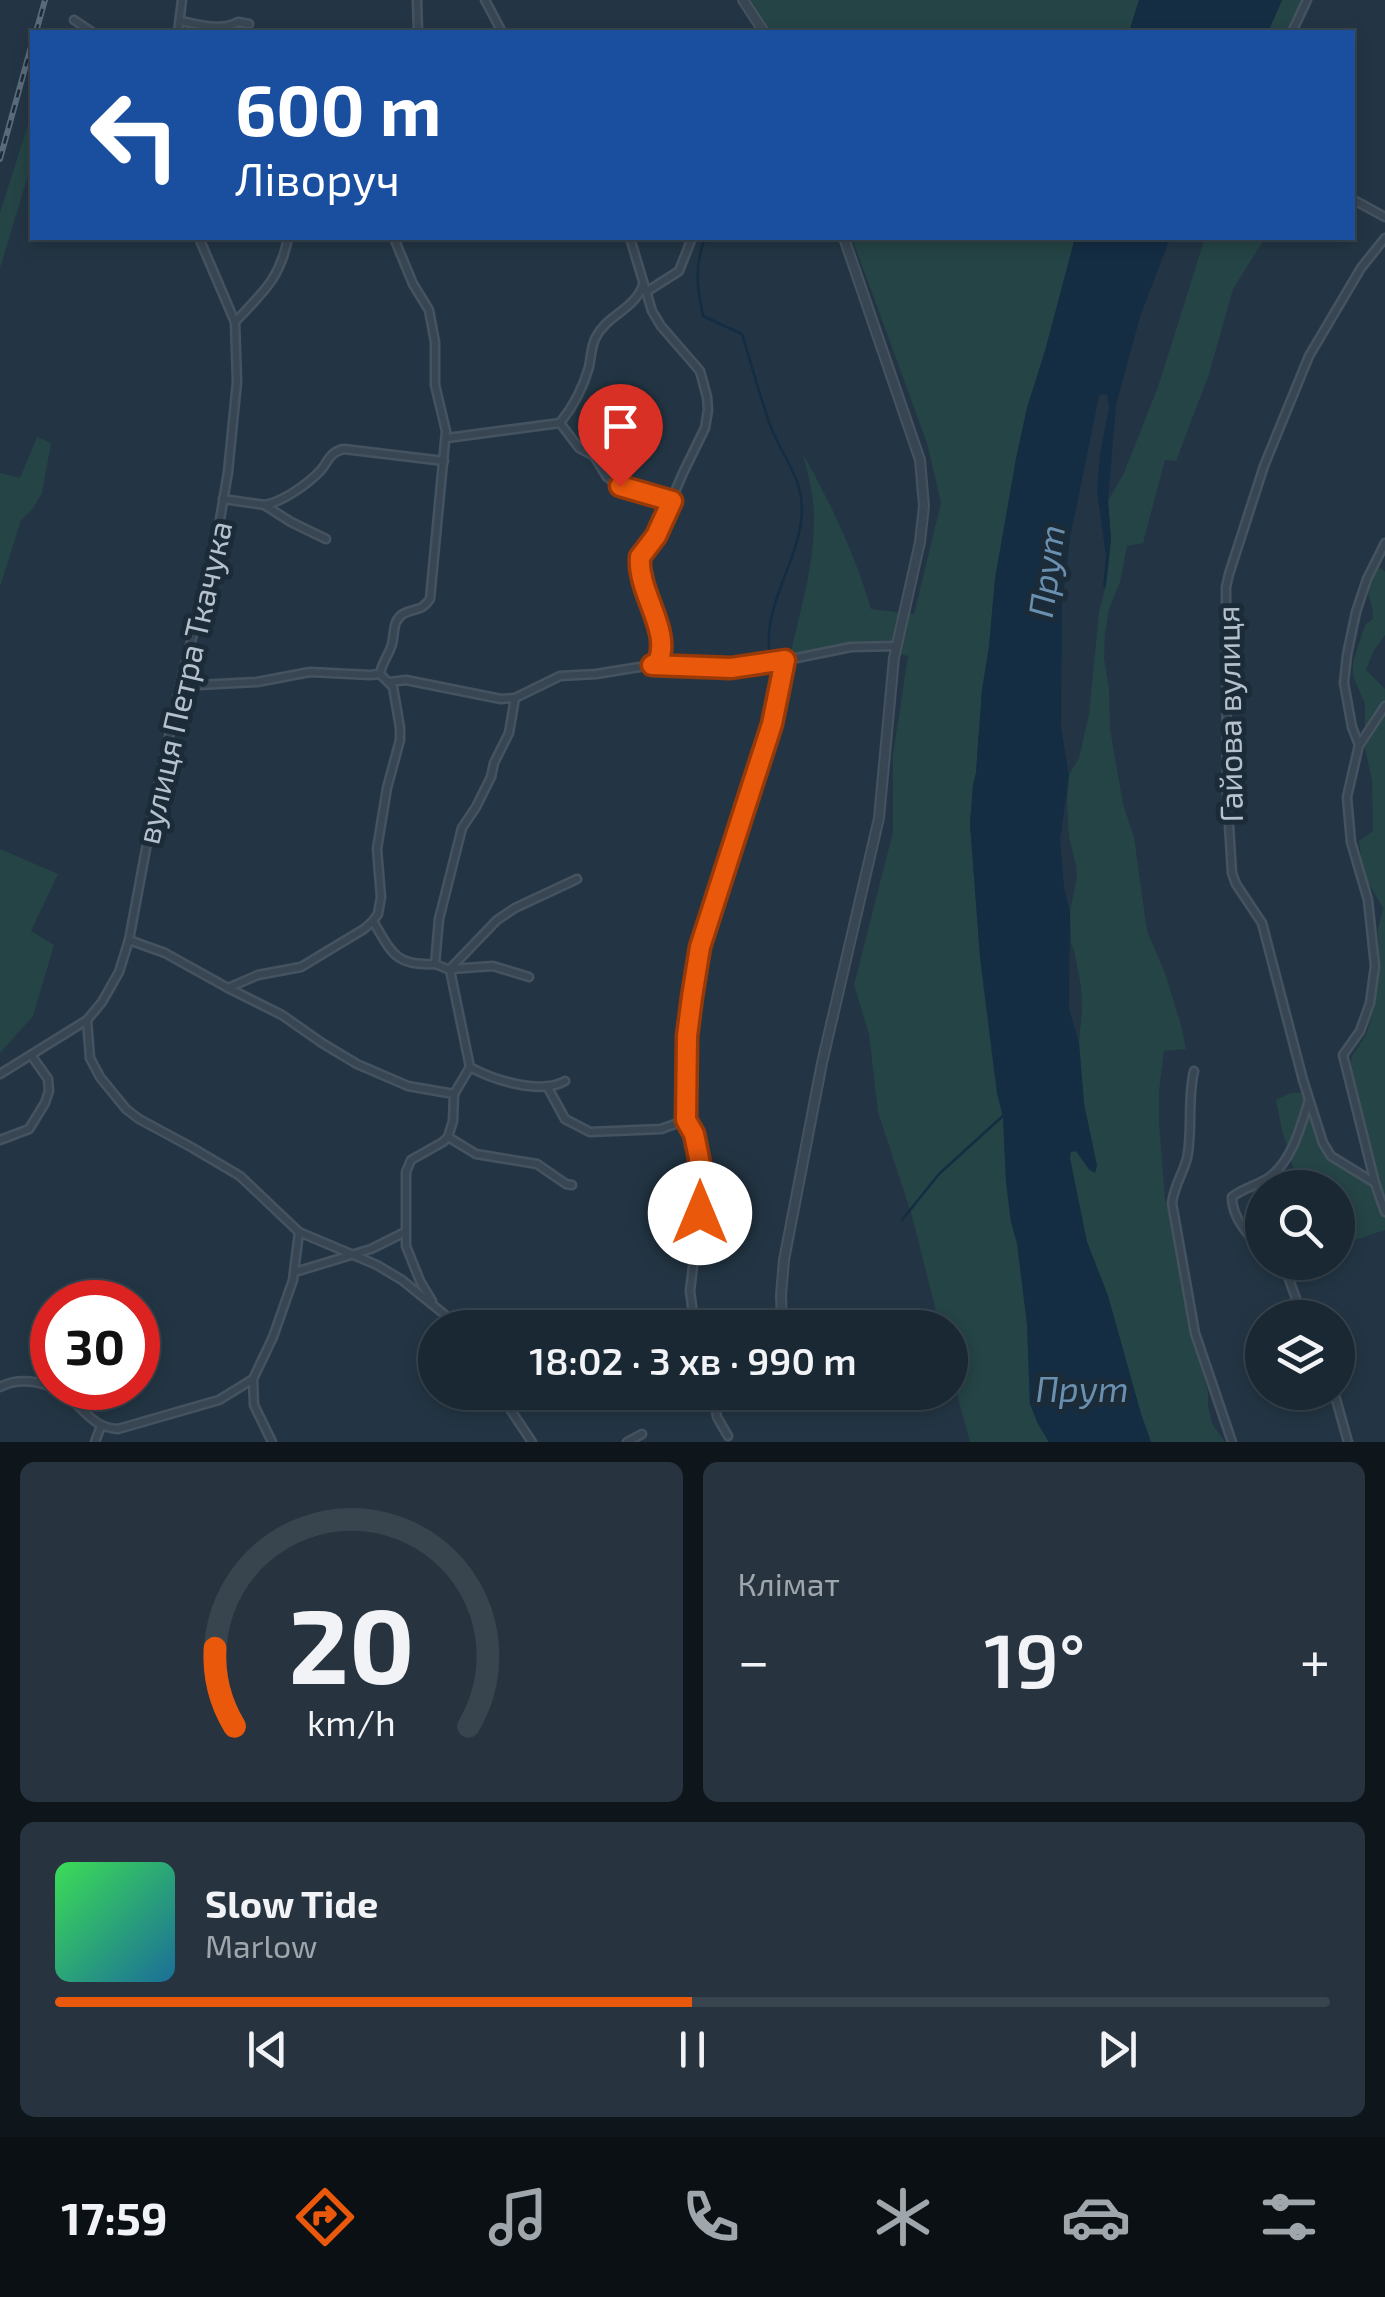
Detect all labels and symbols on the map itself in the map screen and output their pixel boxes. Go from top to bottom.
pin [578,384,663,487]
street label: вулиця Петра Ткачука [127,517,240,847]
water label: Прут [1018,522,1072,620]
street label: Гайова вулиця [1207,605,1250,823]
position arrow [648,1161,752,1265]
speed limit sign: 30 [30,1280,160,1410]
water label: Прут [1035,1367,1129,1409]

